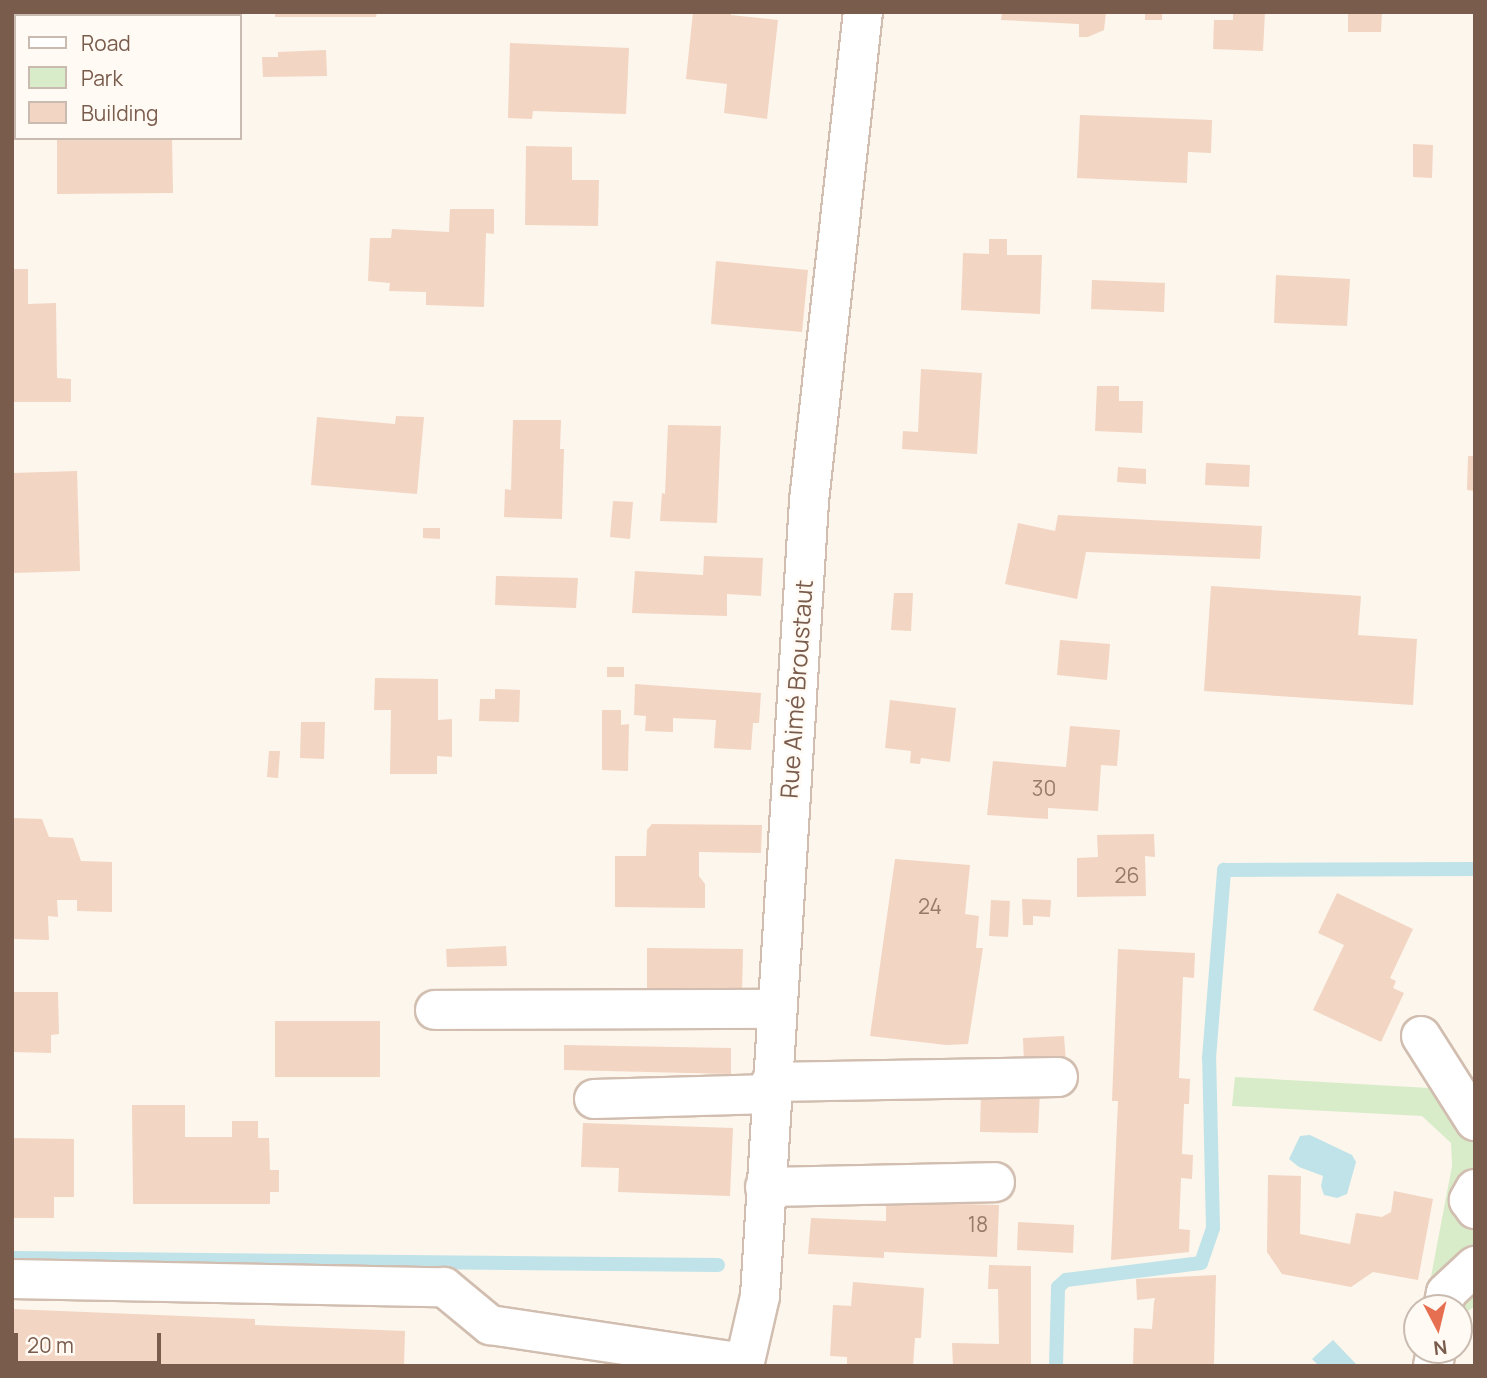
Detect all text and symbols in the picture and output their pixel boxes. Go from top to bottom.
legend [14,14,242,140]
text: Road [81,29,131,57]
text: Park [81,64,123,92]
text: Building [81,99,158,127]
street label: Rue Aimé Broustaut [774,579,818,799]
house number: 30 [1032,775,1056,801]
house number: 26 [1114,862,1140,888]
house number: 24 [918,893,942,919]
house number: 18 [968,1211,988,1237]
north arrow [1403,1294,1473,1364]
scale bar [18,1318,164,1362]
text: 20 m [27,1331,74,1359]
text: N [1432,1334,1449,1362]

